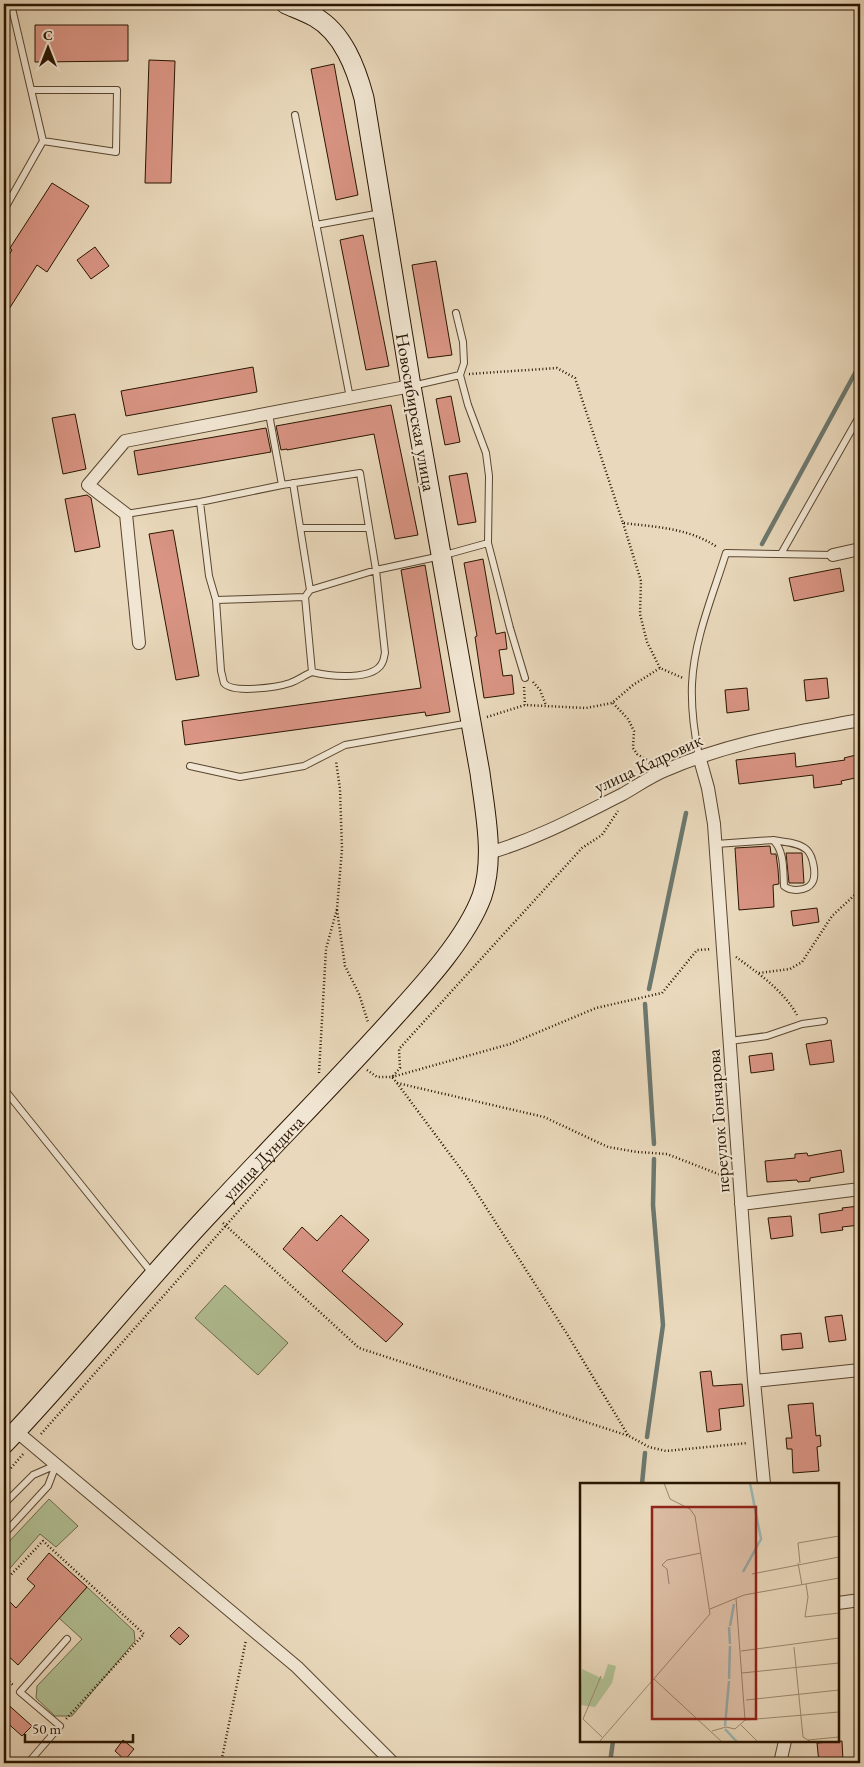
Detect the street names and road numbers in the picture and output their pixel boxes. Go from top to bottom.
street label: Новосибирская улица [391,331,441,494]
street label: улица Кадровик [590,728,706,798]
street label: переулок Гончарова [701,1048,734,1194]
street label: улица Дундича [217,1110,309,1205]

